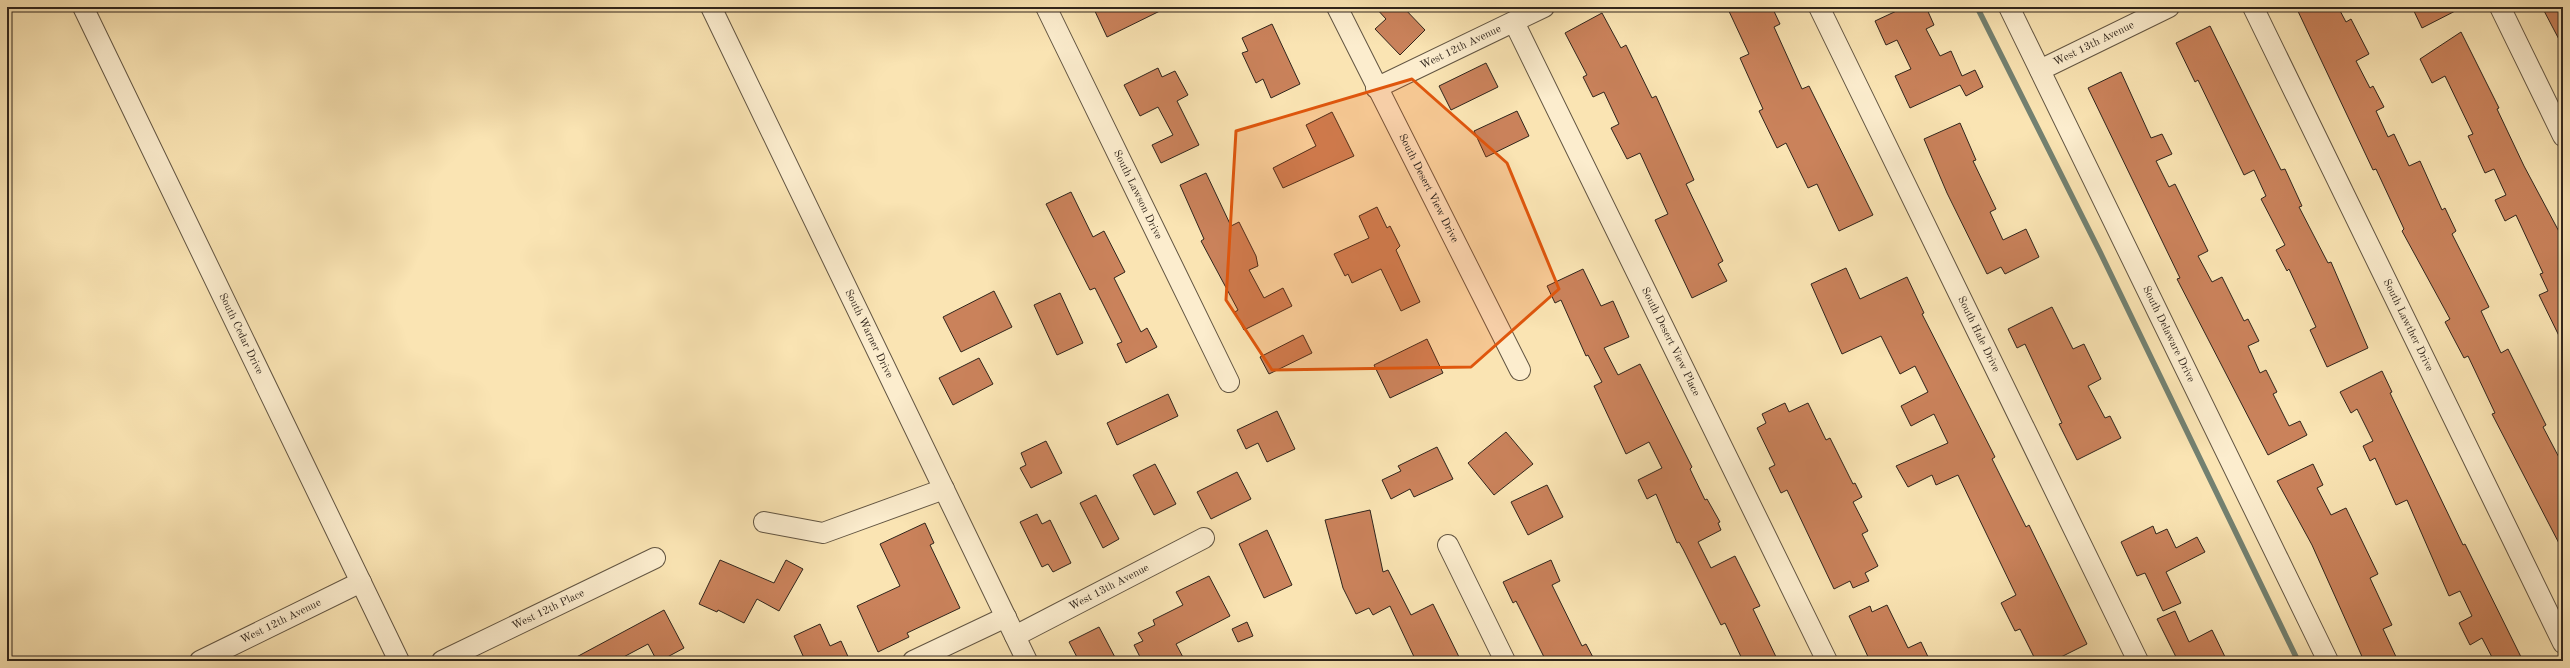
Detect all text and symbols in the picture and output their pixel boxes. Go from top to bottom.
street label: West 13th Avenue [2052,19,2136,68]
street label: West 12th Avenue [1419,23,1503,71]
street label: South Desert View Drive [1396,132,1460,244]
street label: South Lawson Drive [1111,148,1164,241]
street label: South Lawther Drive [2381,277,2435,373]
street label: South Delaware Drive [2140,284,2197,384]
street label: South Desert View Place [1639,286,1702,398]
street label: South Warner Drive [843,288,895,380]
street label: South Cedar Drive [217,291,265,376]
street label: South Hale Drive [1955,295,2002,374]
street label: West 13th Avenue [1067,562,1151,612]
street label: West 12th Place [510,587,586,632]
street label: West 12th Avenue [239,597,323,646]

